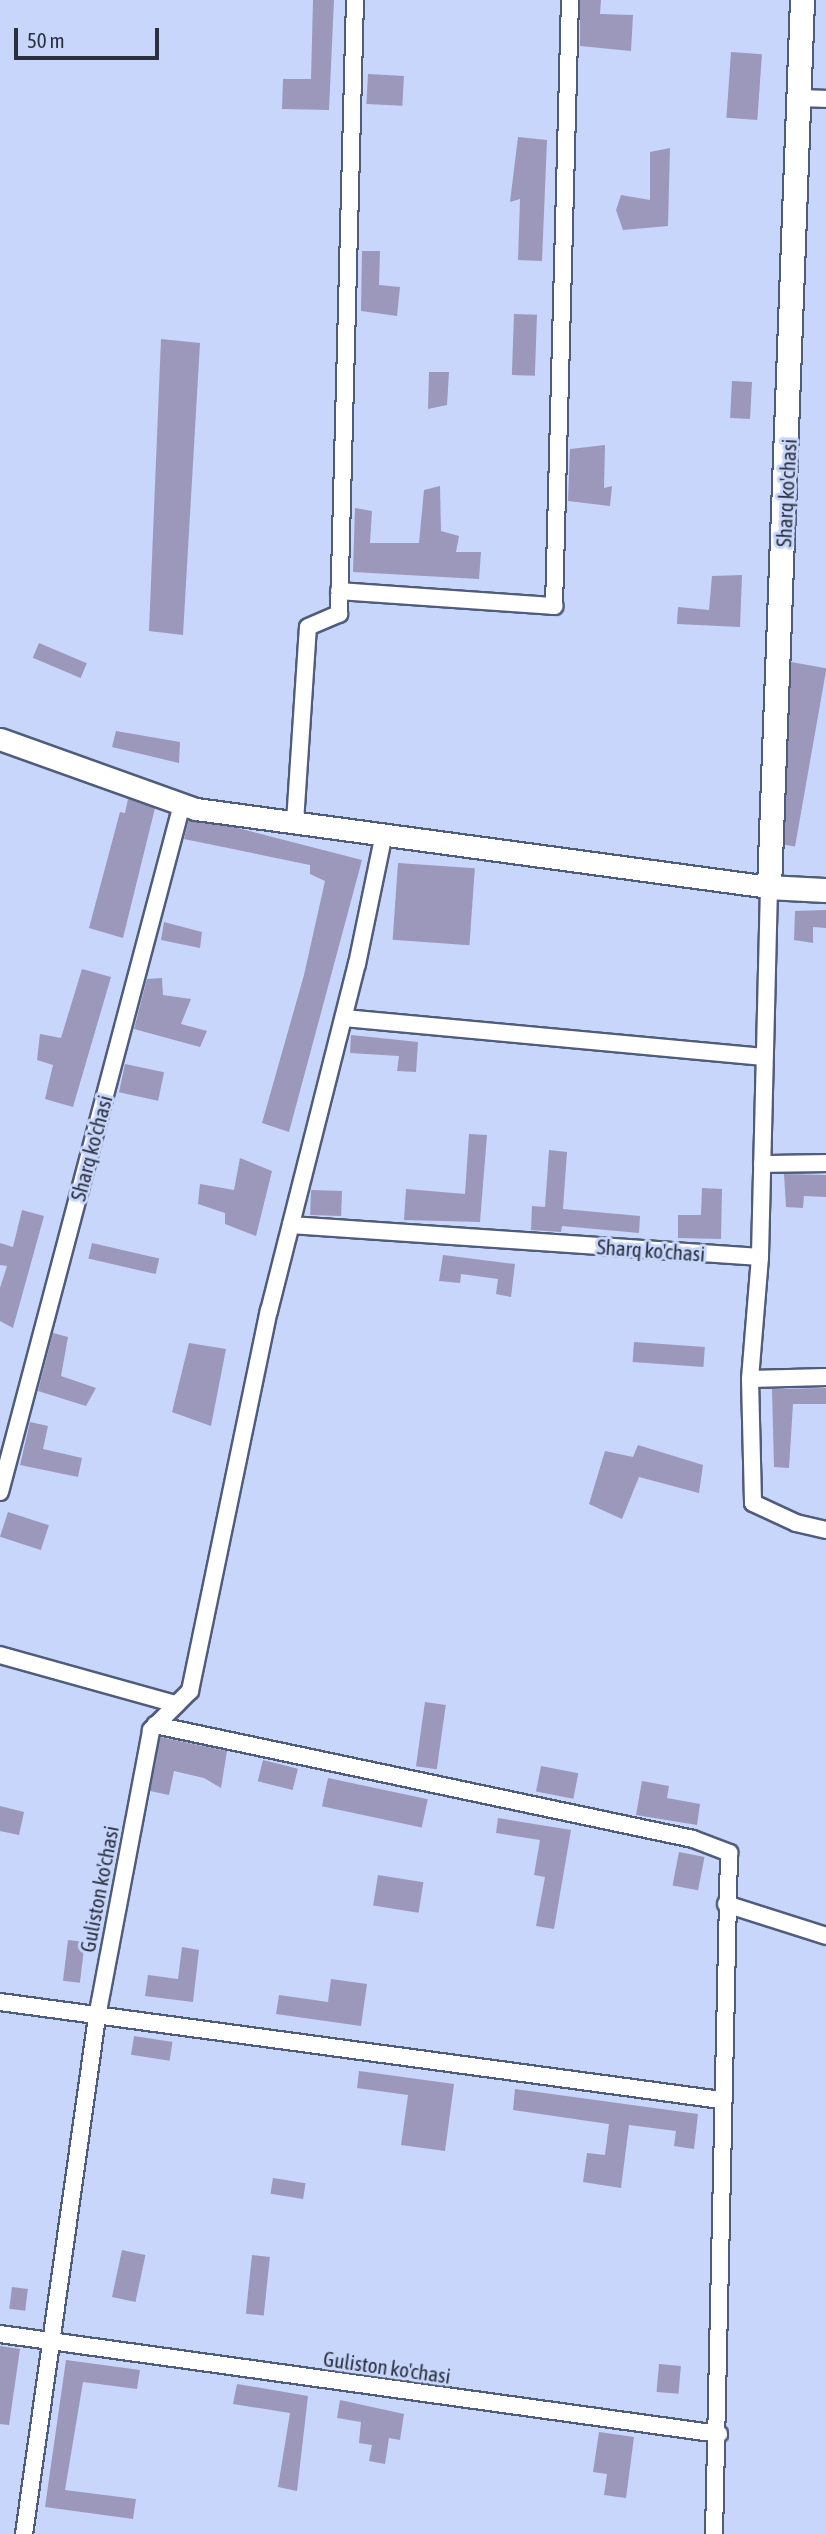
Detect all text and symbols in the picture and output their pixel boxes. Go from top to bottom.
scale bar [18,14,163,58]
text: 50 m [27,28,65,52]
street label: Sharq ko'chasi [771,438,801,548]
street label: Sharq ko'chasi [65,1092,117,1204]
street label: Sharq ko'chasi [596,1234,706,1266]
street label: Guliston ko'chasi [74,1824,124,1954]
street label: Guliston ko'chasi [322,2346,452,2388]

